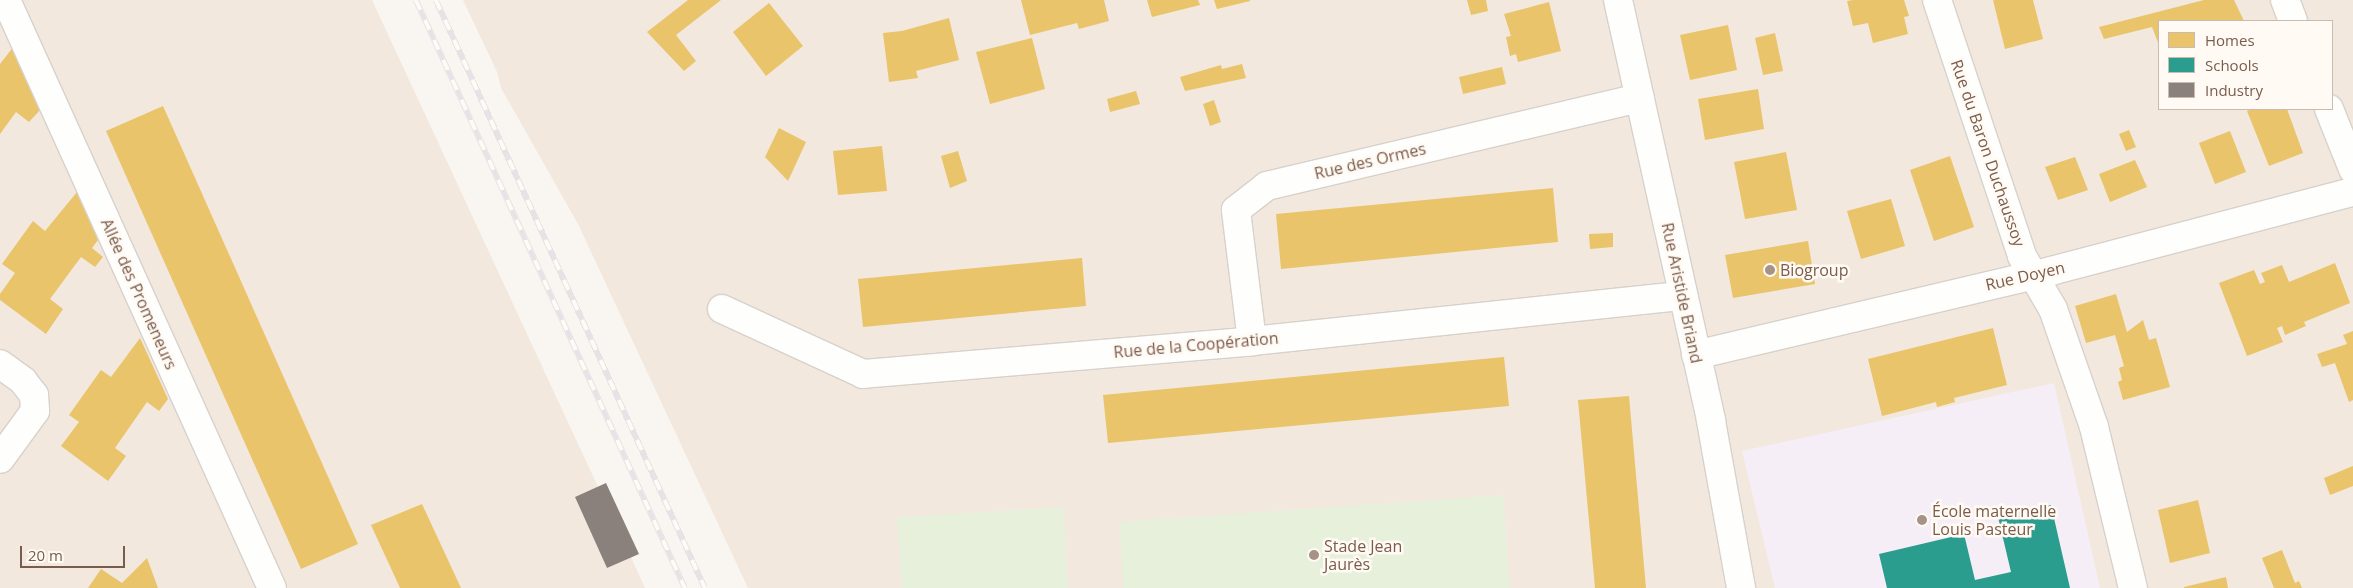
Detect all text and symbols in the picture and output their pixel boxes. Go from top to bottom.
legend [2158,20,2333,110]
text: Homes [2205,30,2255,50]
text: Schools [2205,55,2259,75]
street label: Rue du Baron Duchaussoy [1947,57,2029,249]
text: Industry [2205,80,2263,100]
street label: Rue des Ormes [1312,139,1428,183]
street label: Allée des Promeneurs [97,216,181,372]
street label: Rue Aristide Briand [1658,221,1706,365]
street label: Rue Doyen [1983,258,2067,294]
place label: Biogroup [1780,260,1848,280]
marker: Biogroup [1764,264,1776,276]
street label: Rue de la Coopération [1113,328,1279,362]
place label: École maternelle Louis Pasteur [1932,501,2056,539]
marker: École maternelle Louis Pasteur [1916,514,1928,526]
scale bar [22,536,128,568]
place label: Stade Jean Jaurès [1324,536,1402,574]
text: 20 m [28,545,63,565]
marker: Stade Jean Jaurès [1308,549,1320,561]

